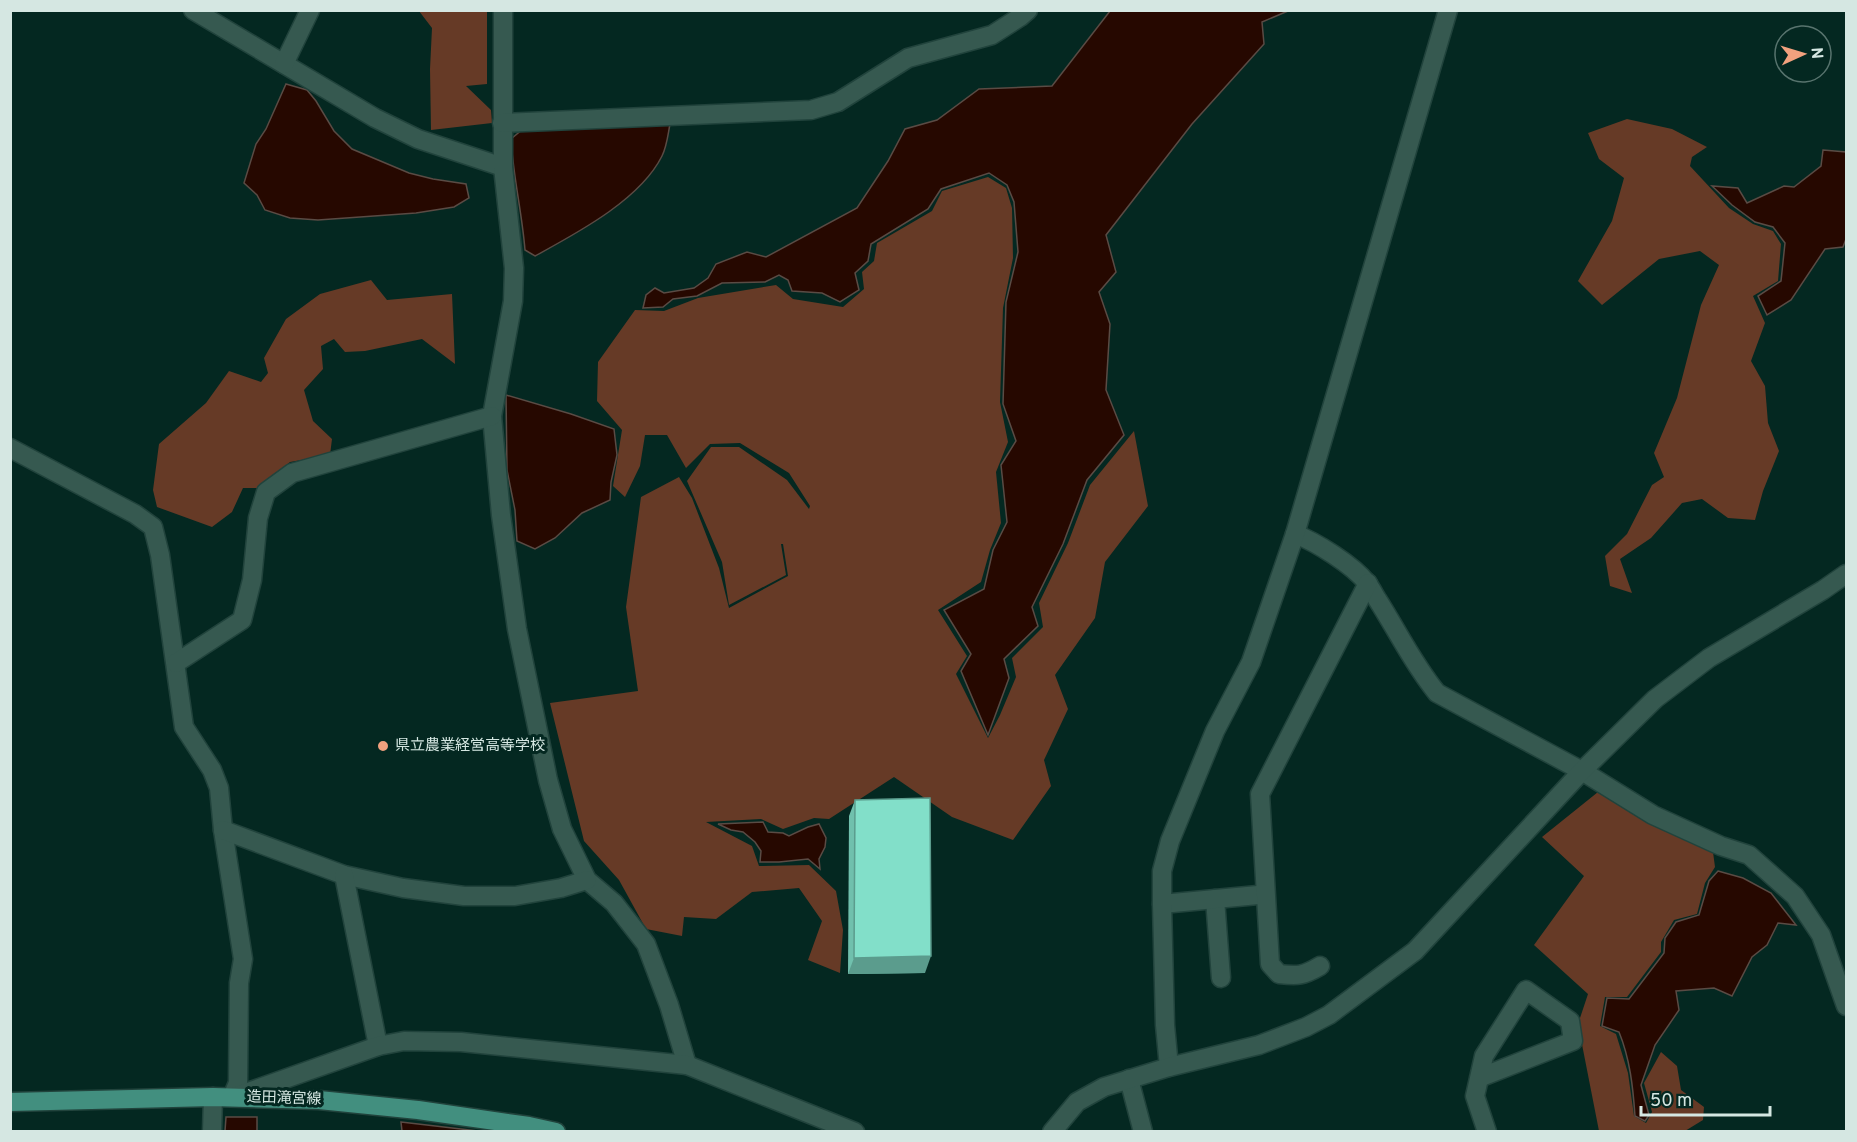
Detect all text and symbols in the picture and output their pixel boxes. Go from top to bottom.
north arrow [1773,24,1833,84]
text: N [1806,47,1826,60]
place label: 県立農業経営高等学校 [395,737,545,756]
marker: 県立農業経営高等学校 [376,739,390,753]
scale bar [1641,1079,1770,1117]
street label: 造田滝宮線 [246,1088,322,1110]
text: 50 m [1650,1090,1692,1113]

